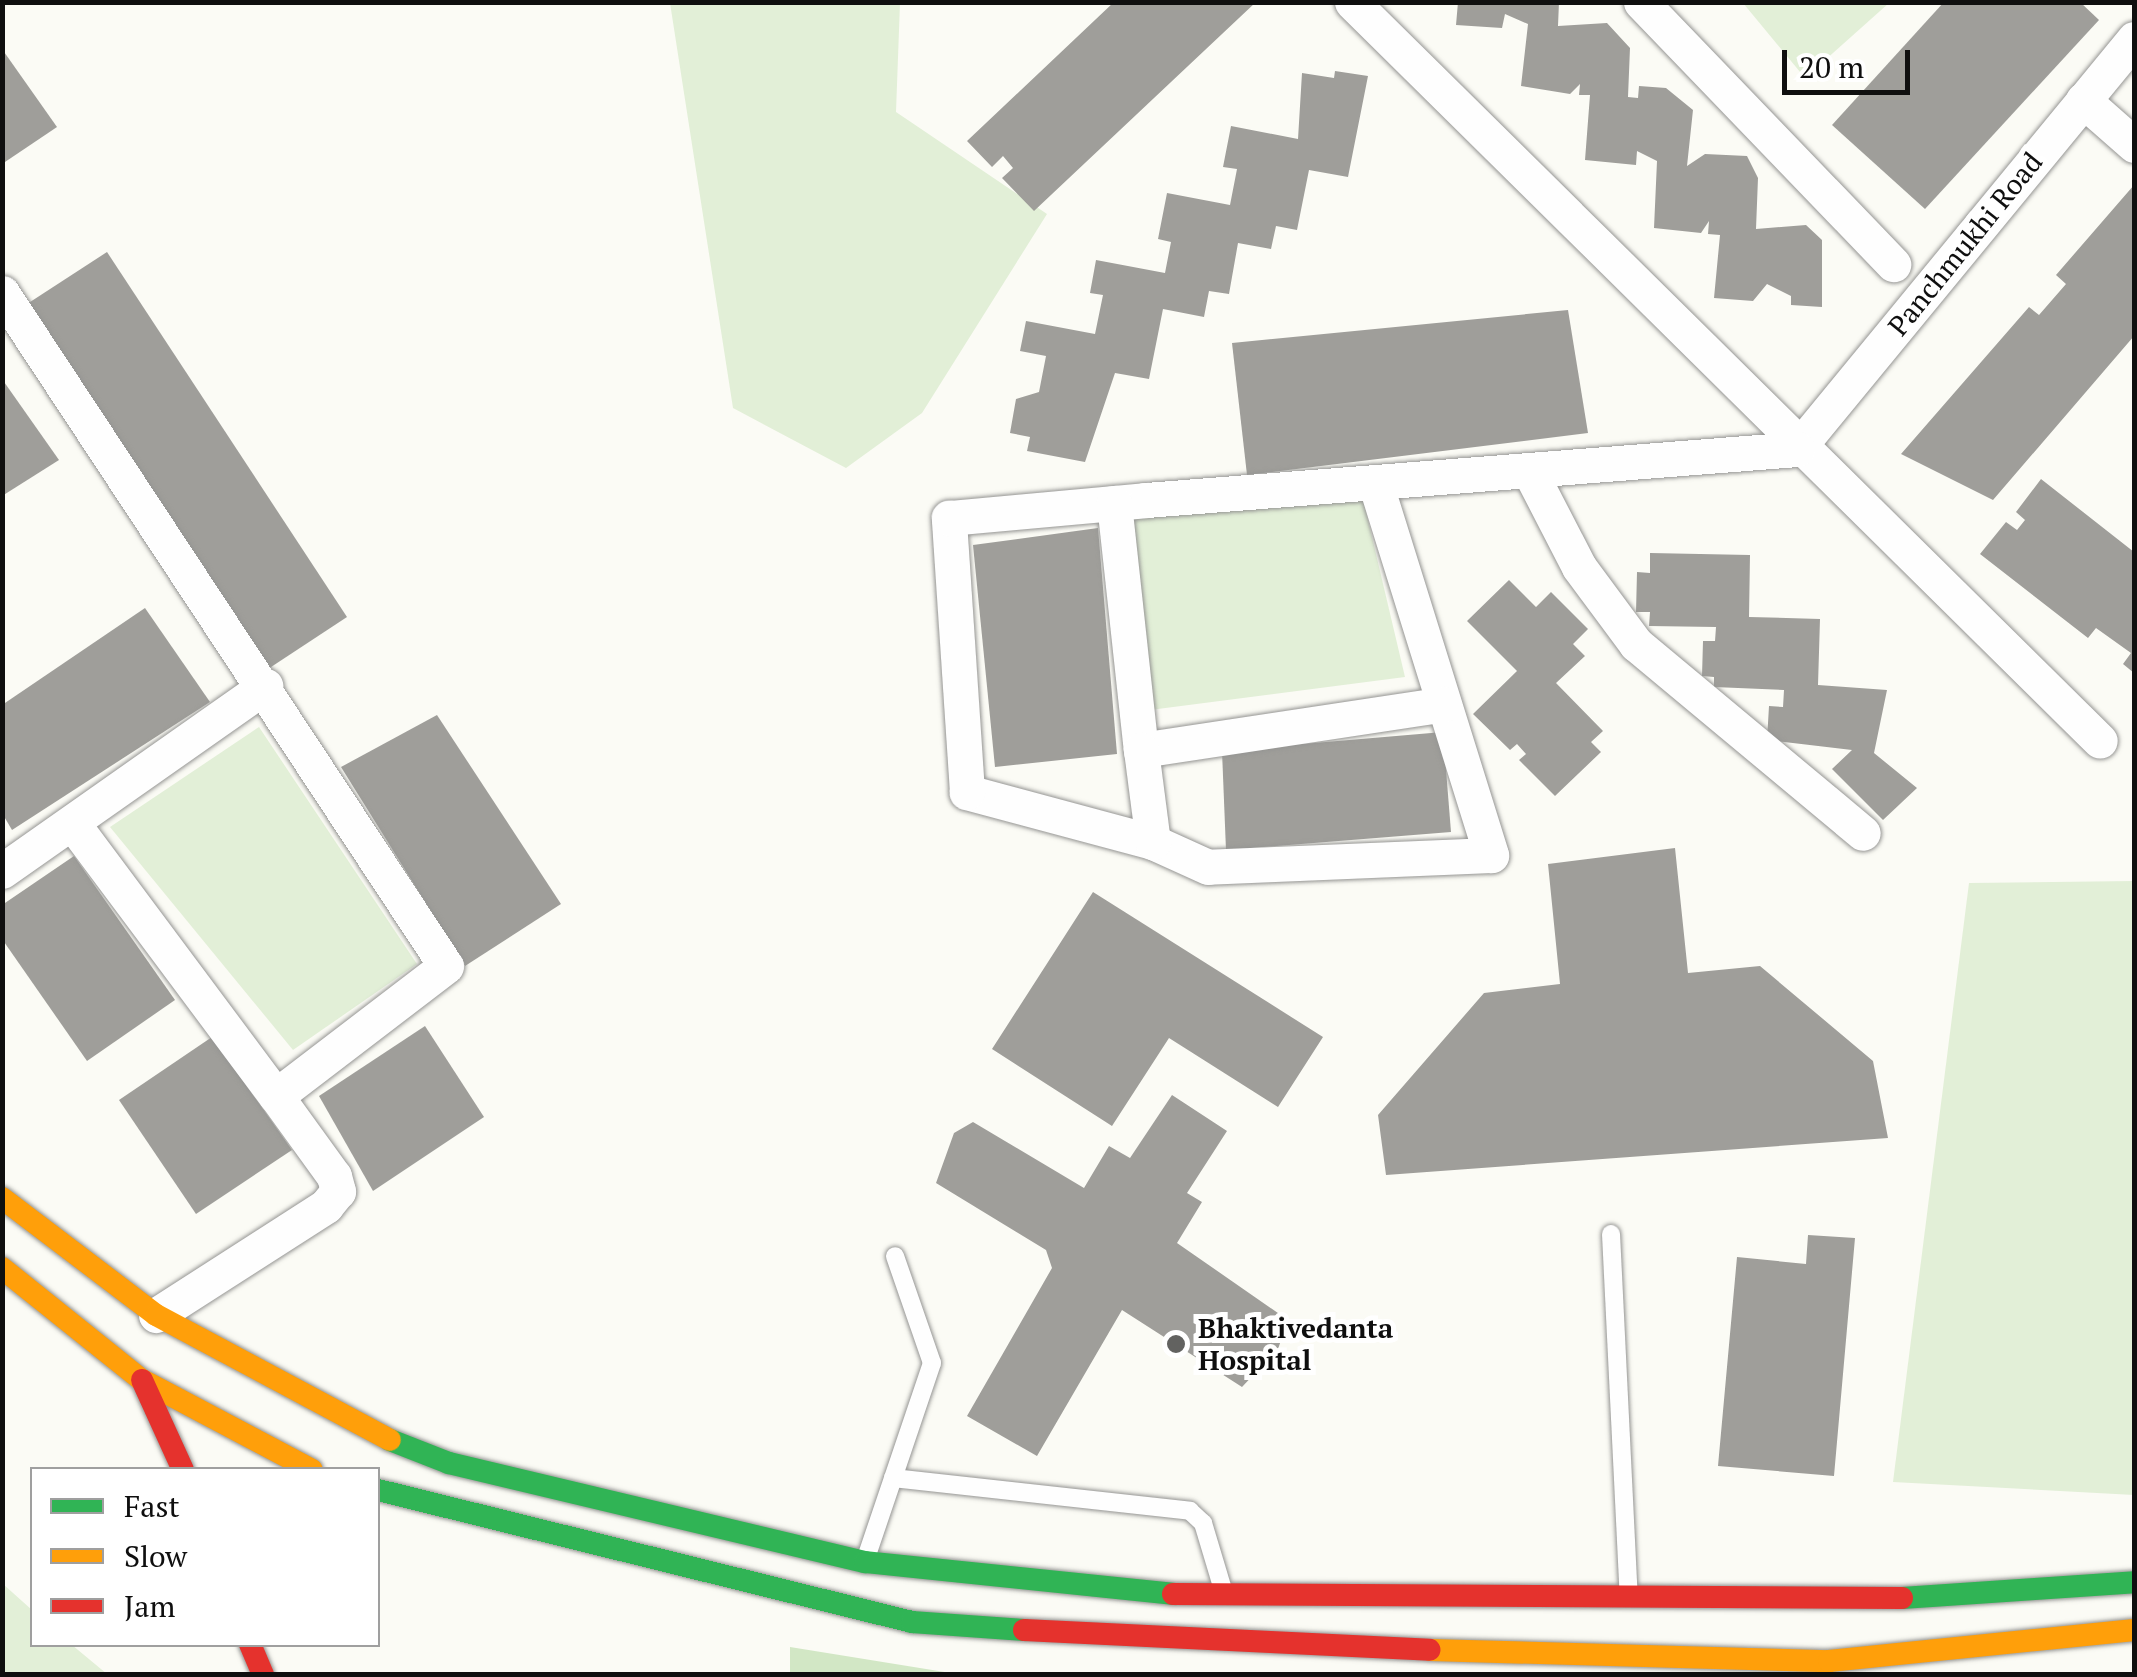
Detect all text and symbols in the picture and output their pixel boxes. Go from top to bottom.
scale bar [1787,30,1914,92]
text: 20 m [1799,47,1864,87]
street label: Panchmukhi Road [1881,146,2049,342]
place label: Bhaktivedanta Hospital [1198,1311,1393,1377]
marker: Bhaktivedanta Hospital [1163,1331,1189,1357]
legend [30,1467,380,1647]
text: Fast [124,1486,180,1526]
text: Slow [124,1536,187,1576]
text: Jam [124,1586,175,1626]

